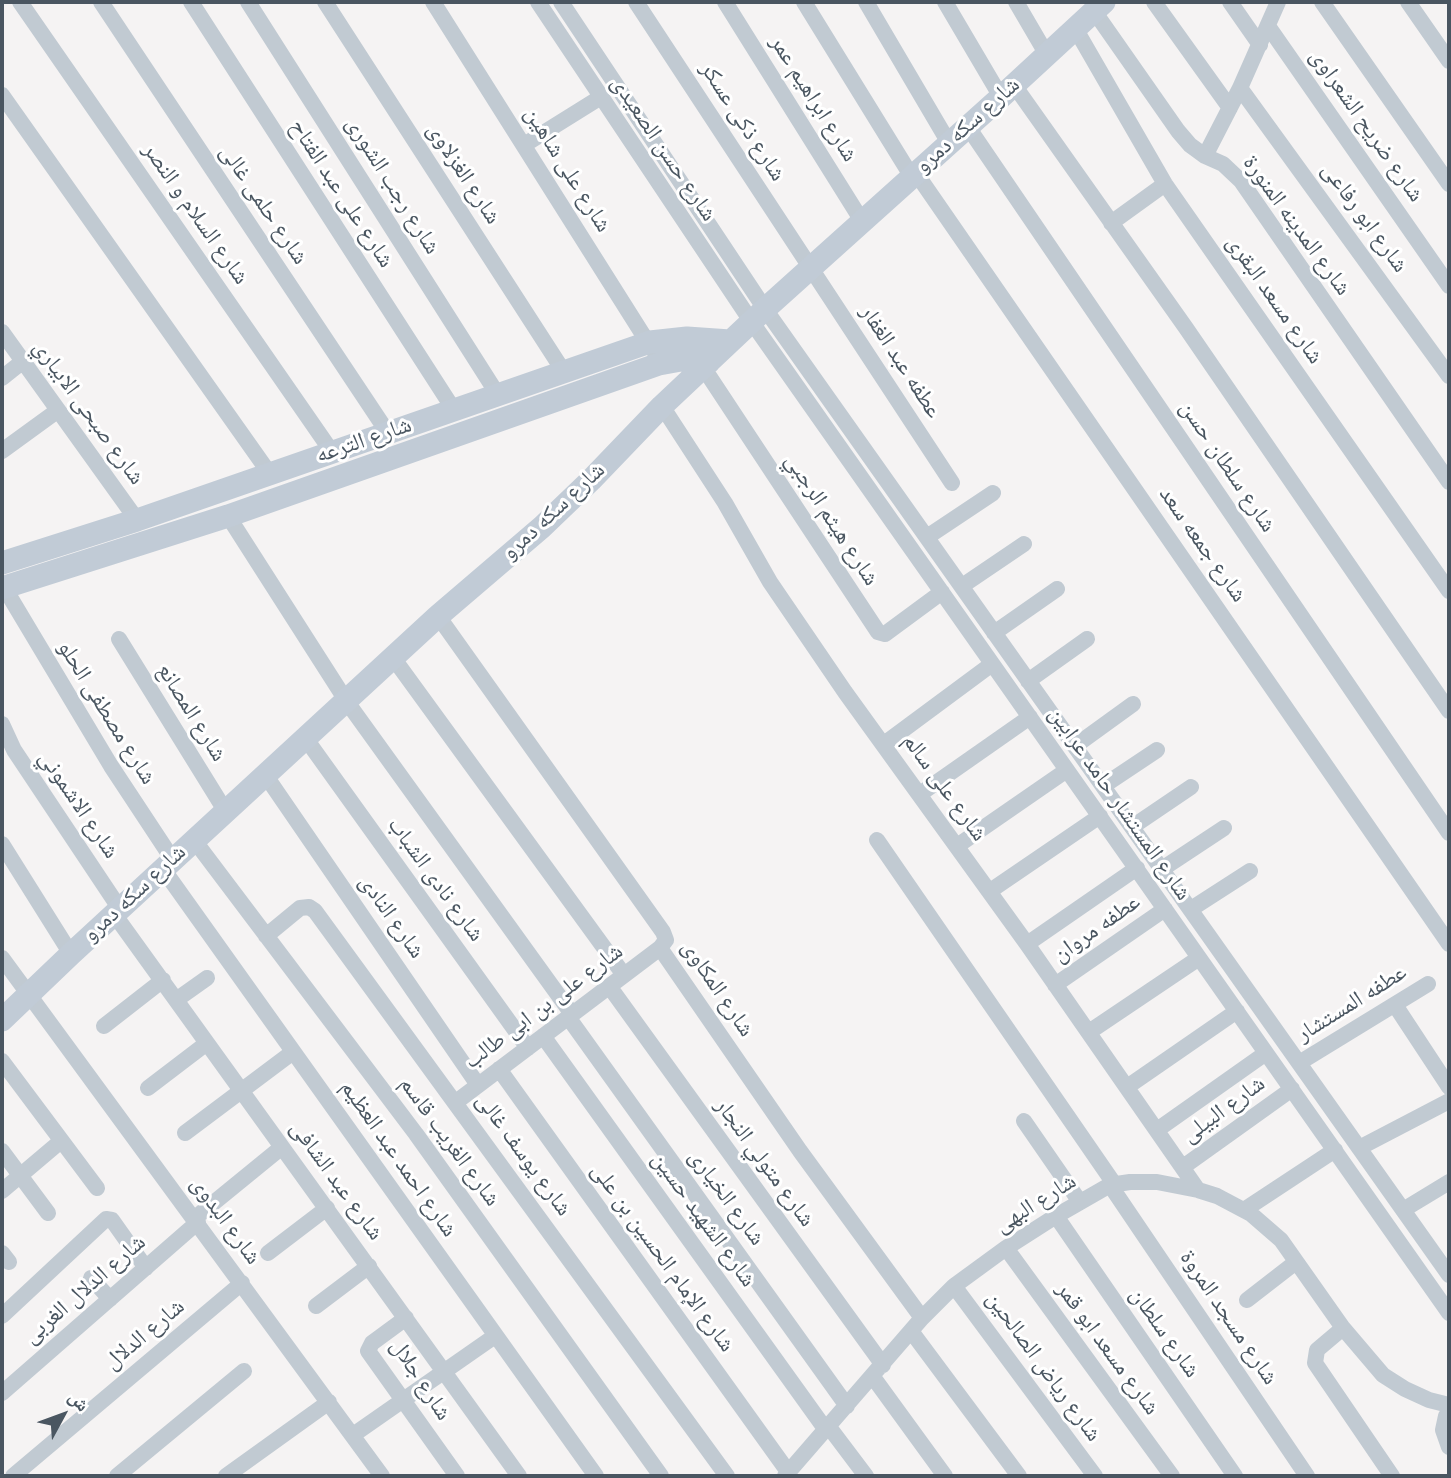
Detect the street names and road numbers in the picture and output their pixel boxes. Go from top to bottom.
street label: شارع ابراهيم عمر [763,31,863,167]
street label: شارع ضريح الشعراوى [1303,44,1429,208]
street label: شارع ذكى عسكر [693,57,791,187]
street label: شارع حسن الصعيدى [604,71,722,227]
street label: شارع سكه دمرو [910,72,1026,180]
street label: شارع على شاهين [518,102,616,238]
street label: شارع رجب الشورى [339,112,445,260]
street label: شارع على عبد الفتاح [283,115,399,273]
street label: شارع الغزلاوى [420,118,506,230]
street label: شارع السلام و النصر [136,138,254,290]
street label: شارع حلمى غالى [213,140,313,270]
street label: شارع المدينه المنورة [1236,151,1356,301]
street label: شارع ابو رفاعى [1315,158,1413,278]
street label: شارع مسعد البقرى [1219,230,1329,370]
street label: عطفه عبد الغفار [853,300,947,424]
street label: شارع صبحى الابياري [26,335,150,491]
street label: شارع سلطان حسن [1173,396,1281,538]
street label: شارع الترعه [313,412,415,470]
street label: شارع هيثم الرجبي [778,449,884,591]
street label: شارع سكه دمرو [497,457,611,567]
street label: شارع جمعه سعد [1152,482,1252,608]
street label: شارع مصطفى الحلو [51,636,161,790]
street label: شارع المصانع [150,659,232,767]
street label: شارع المستشار حامد عرابين [1042,702,1196,906]
street label: شارع على سالم [896,729,992,847]
street label: شارع الاشموني [32,746,124,864]
street label: شارع نادى الشباب [381,812,489,948]
street label: شارع سكه دمرو [78,839,192,949]
street label: شارع النادى [352,870,430,964]
street label: عطفه مروان [1048,889,1146,969]
street label: شارع المكاوى [675,935,759,1043]
street label: شارع على بن ابى طالب [459,938,629,1076]
street label: عطفه المستشار [1292,959,1412,1049]
street label: شارع البيلى [1177,1071,1271,1149]
street label: شارع الغريب قاسم [393,1072,505,1212]
street label: شارع احمد عبد العظيم [334,1075,462,1243]
street label: شارع يوسف غالى [469,1088,577,1222]
street label: شارع متولي النجار [708,1093,820,1233]
street label: شارع عبد الشافى [283,1116,389,1246]
street label: شارع الخيارى [682,1144,770,1252]
street label: شارع الشهيد حسين [645,1147,761,1293]
street label: شارع الإمام الحسين بن على [584,1158,740,1358]
street label: شارع البهى [990,1168,1082,1240]
street label: شارع البدوى [184,1171,266,1271]
street label: شارع الدلال الغربى [18,1229,152,1351]
street label: شارع مسجد المروة [1173,1245,1283,1391]
street label: شارع مسعد ابو قمر [1049,1277,1165,1421]
street label: شارع سلطان [1123,1283,1205,1383]
street label: شارع رياض الصالحين [979,1287,1107,1447]
street label: شارع الدلال [99,1293,191,1377]
street label: شارع جلال [383,1334,457,1426]

